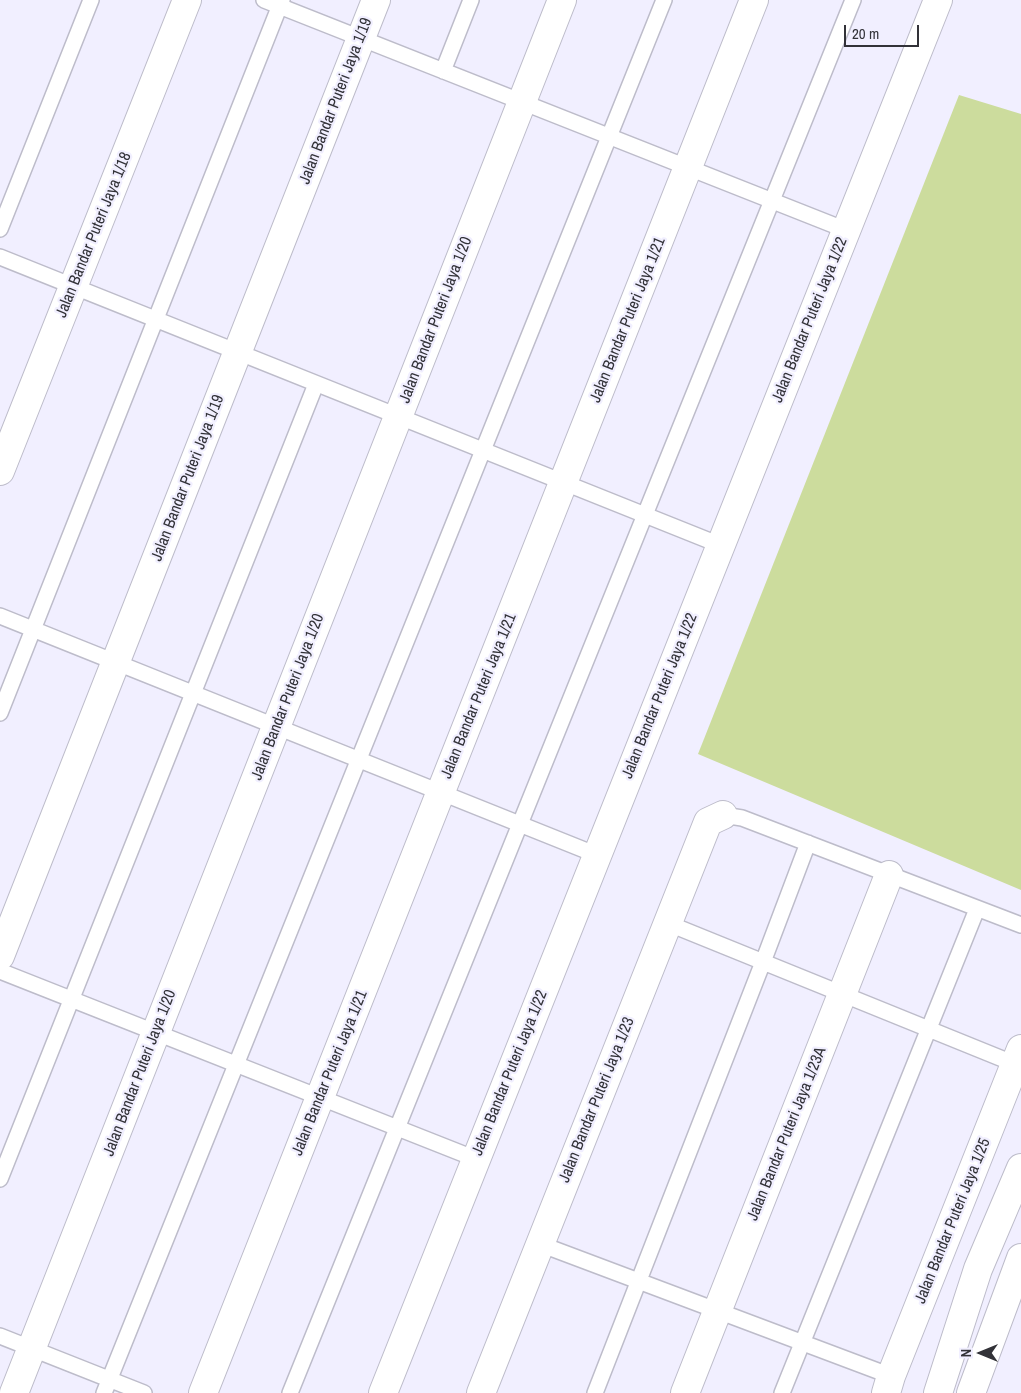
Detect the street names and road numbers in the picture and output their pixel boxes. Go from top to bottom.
street label: Jalan Bandar Puteri Jaya 1/19 [295,15,377,187]
street label: Jalan Bandar Puteri Jaya 1/18 [52,150,136,320]
street label: Jalan Bandar Puteri Jaya 1/20 [395,234,477,406]
street label: Jalan Bandar Puteri Jaya 1/21 [586,235,670,405]
street label: Jalan Bandar Puteri Jaya 1/22 [768,235,852,405]
street label: Jalan Bandar Puteri Jaya 1/19 [147,392,229,564]
street label: Jalan Bandar Puteri Jaya 1/20 [247,611,329,783]
street label: Jalan Bandar Puteri Jaya 1/21 [437,611,521,781]
street label: Jalan Bandar Puteri Jaya 1/22 [618,611,702,781]
street label: Jalan Bandar Puteri Jaya 1/20 [99,987,181,1159]
street label: Jalan Bandar Puteri Jaya 1/21 [288,988,372,1158]
street label: Jalan Bandar Puteri Jaya 1/22 [468,988,552,1158]
street label: Jalan Bandar Puteri Jaya 1/23 [555,1015,639,1185]
street label: Jalan Bandar Puteri Jaya 1/23A [743,1045,831,1223]
street label: Jalan Bandar Puteri Jaya 1/25 [911,1136,995,1306]

